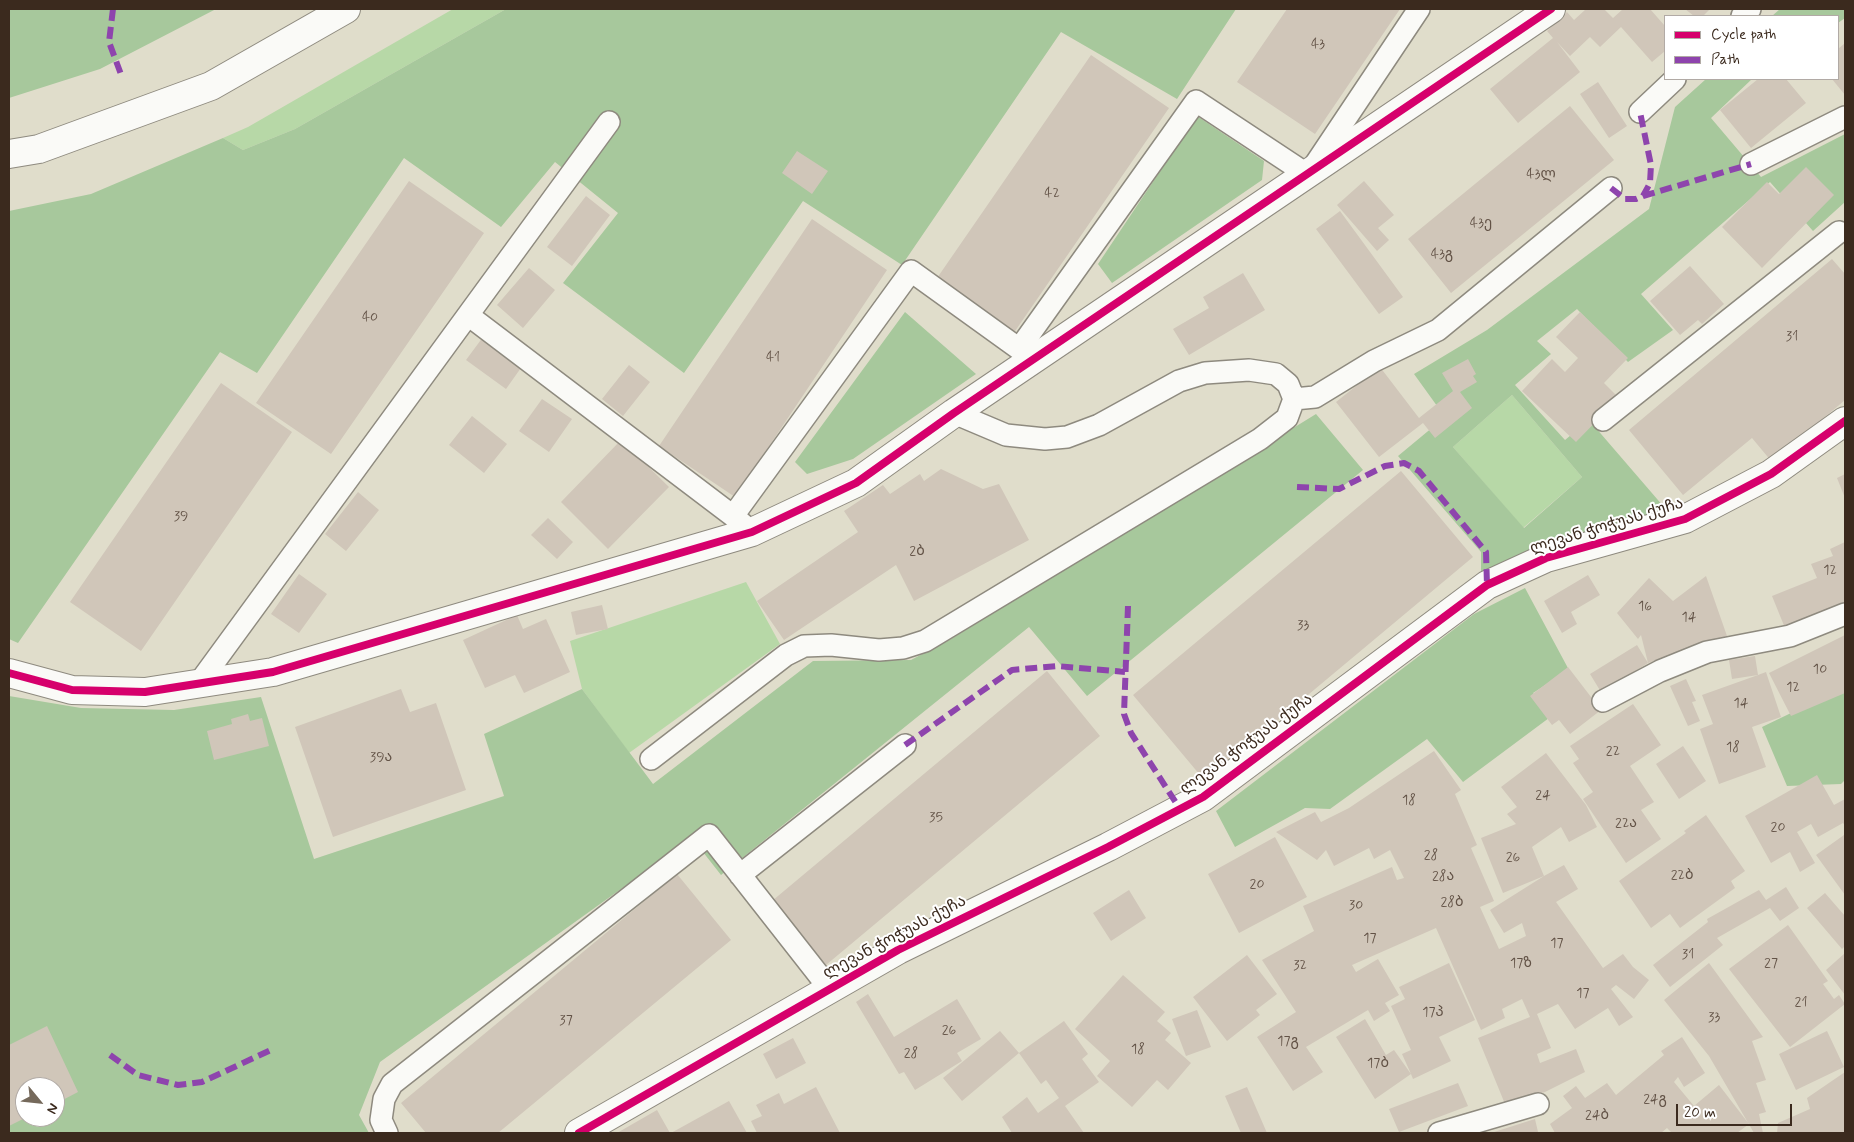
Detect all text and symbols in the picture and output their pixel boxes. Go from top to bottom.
legend [1664,15,1839,80]
text: Cycle path [1711,25,1776,45]
house number: 43 [1311,37,1325,53]
text: Path [1711,50,1740,70]
house number: 43ლ [1526,167,1556,183]
house number: 42 [1044,186,1060,202]
house number: 43ე [1470,216,1492,232]
house number: 43გ [1431,247,1453,263]
house number: 40 [362,310,378,326]
house number: 31 [1786,329,1798,345]
house number: 41 [766,350,780,366]
street label: ლევან ჭოჭუას ქუჩა [1528,495,1686,559]
house number: 39 [174,509,188,525]
house number: 2ბ [909,544,925,560]
house number: 12 [1823,563,1837,579]
house number: 16 [1638,599,1652,615]
house number: 14 [1682,610,1696,626]
house number: 33 [1297,618,1309,634]
house number: 10 [1813,662,1827,678]
house number: 12 [1786,680,1800,696]
street label: ლევან ჭოჭუას ქუჩა [1177,690,1317,800]
house number: 14 [1734,696,1748,712]
house number: 18 [1726,740,1740,756]
house number: 22 [1606,744,1620,760]
house number: 39ა [370,750,392,766]
house number: 24 [1535,788,1551,804]
house number: 18 [1402,793,1416,809]
house number: 35 [929,810,943,826]
house number: 22ა [1615,816,1637,832]
house number: 20 [1771,820,1785,836]
house number: 28 [1424,848,1438,864]
house number: 26 [1506,850,1520,866]
house number: 22ბ [1671,868,1693,884]
house number: 28ა [1432,869,1454,885]
house number: 20 [1250,877,1264,893]
street label: ლევან ჭოჭუას ქუჩა [820,892,970,984]
house number: 28ბ [1440,895,1464,911]
house number: 30 [1349,898,1363,914]
house number: 17 [1363,931,1377,947]
house number: 17 [1550,936,1564,952]
house number: 31 [1682,947,1694,963]
house number: 17ზ [1510,956,1532,972]
house number: 27 [1764,956,1778,972]
house number: 32 [1293,958,1307,974]
house number: 17 [1576,986,1590,1002]
house number: 21 [1795,995,1807,1011]
house number: 17პ [1422,1005,1444,1021]
house number: 33 [1708,1010,1720,1026]
house number: 37 [559,1013,573,1029]
house number: 26 [942,1023,956,1039]
house number: 17გ [1277,1034,1299,1050]
house number: 18 [1131,1042,1145,1058]
house number: 28 [904,1046,918,1062]
house number: 17ბ [1367,1056,1389,1072]
north arrow [15,1077,65,1127]
house number: 24გ [1643,1092,1667,1108]
scale bar [1679,1094,1795,1126]
text: N [42,1100,63,1117]
text: 20 m [1684,1103,1716,1123]
house number: 24ბ [1585,1108,1609,1124]

